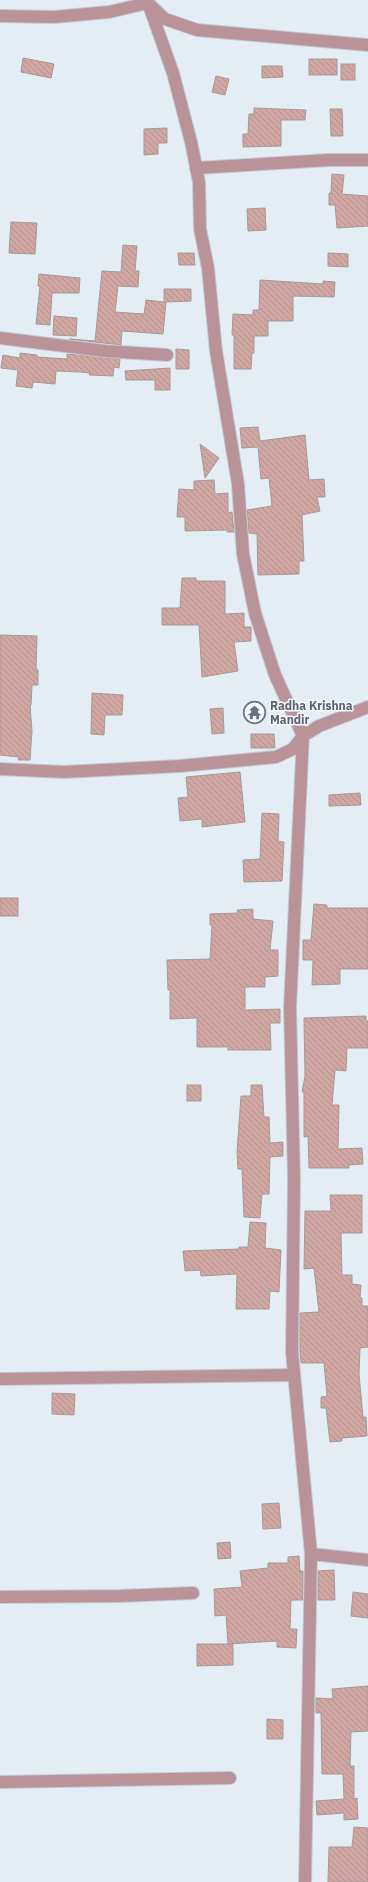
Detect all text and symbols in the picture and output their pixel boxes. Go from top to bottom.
place label: Radha Krishna Mandir [270,698,353,727]
temple icon: Radha Krishna Mandir [241,700,267,726]

